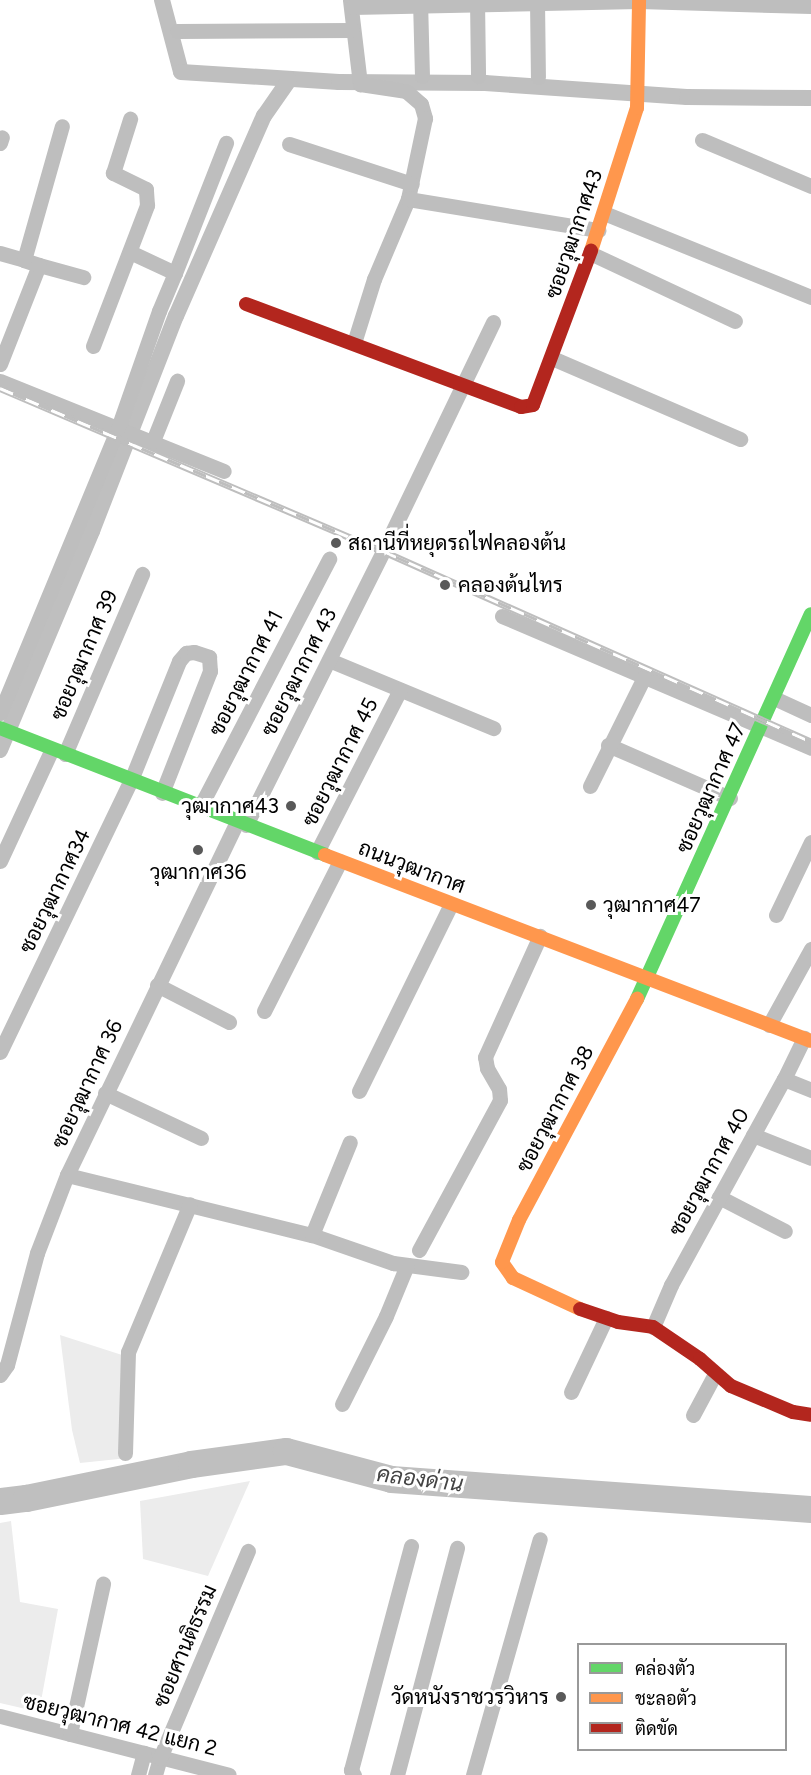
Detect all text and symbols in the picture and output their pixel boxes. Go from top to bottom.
street label: ซอยวุฒากาศ43 [540,166,608,302]
place label: สถานีที่หยุดรถไฟคลองต้น [348,530,566,556]
marker: สถานีที่หยุดรถไฟคลองต้น [329,536,343,550]
place label: คลองต้นไทร [458,572,563,598]
marker: คลองต้นไทร [436,576,454,594]
street label: ซอยวุฒากาศ 39 [45,586,123,724]
street label: ซอยวุฒากาศ 43 [256,604,342,740]
street label: ซอยวุฒากาศ 41 [204,606,288,740]
street label: ซอยวุฒากาศ 45 [297,694,383,830]
street label: ซอยวุฒากาศ 47 [671,719,751,857]
place label: วุฒากาศ43 [181,793,279,819]
marker: วุฒากาศ43 [284,799,298,813]
street label: ซอยวุฒากาศ34 [14,825,96,957]
street label: ถนนวุฒากาศ [355,835,469,899]
marker: วุฒากาศ36 [191,843,205,857]
place label: วุฒากาศ36 [150,859,246,885]
place label: วุฒากาศ47 [603,892,701,918]
marker: วุฒากาศ47 [584,898,598,912]
street label: ซอยวุฒากาศ 36 [46,1016,128,1152]
street label: ซอยวุฒากาศ 38 [511,1041,599,1177]
street label: ซอยวุฒากาศ 40 [663,1104,755,1240]
water label: คลองด่าน [375,1461,465,1497]
street label: ซอยศานติธรรม [148,1581,222,1711]
legend [577,1643,787,1751]
text: คล่องตัว [635,1658,695,1680]
place label: วัดหนังราชวรวิหาร [391,1684,549,1710]
text: ชะลอตัว [635,1688,697,1710]
street label: ซอยวุฒากาศ 42 แยก 2 [20,1689,220,1761]
marker: วัดหนังราชวรวิหาร [554,1690,568,1704]
text: ติดขัด [635,1718,678,1740]

